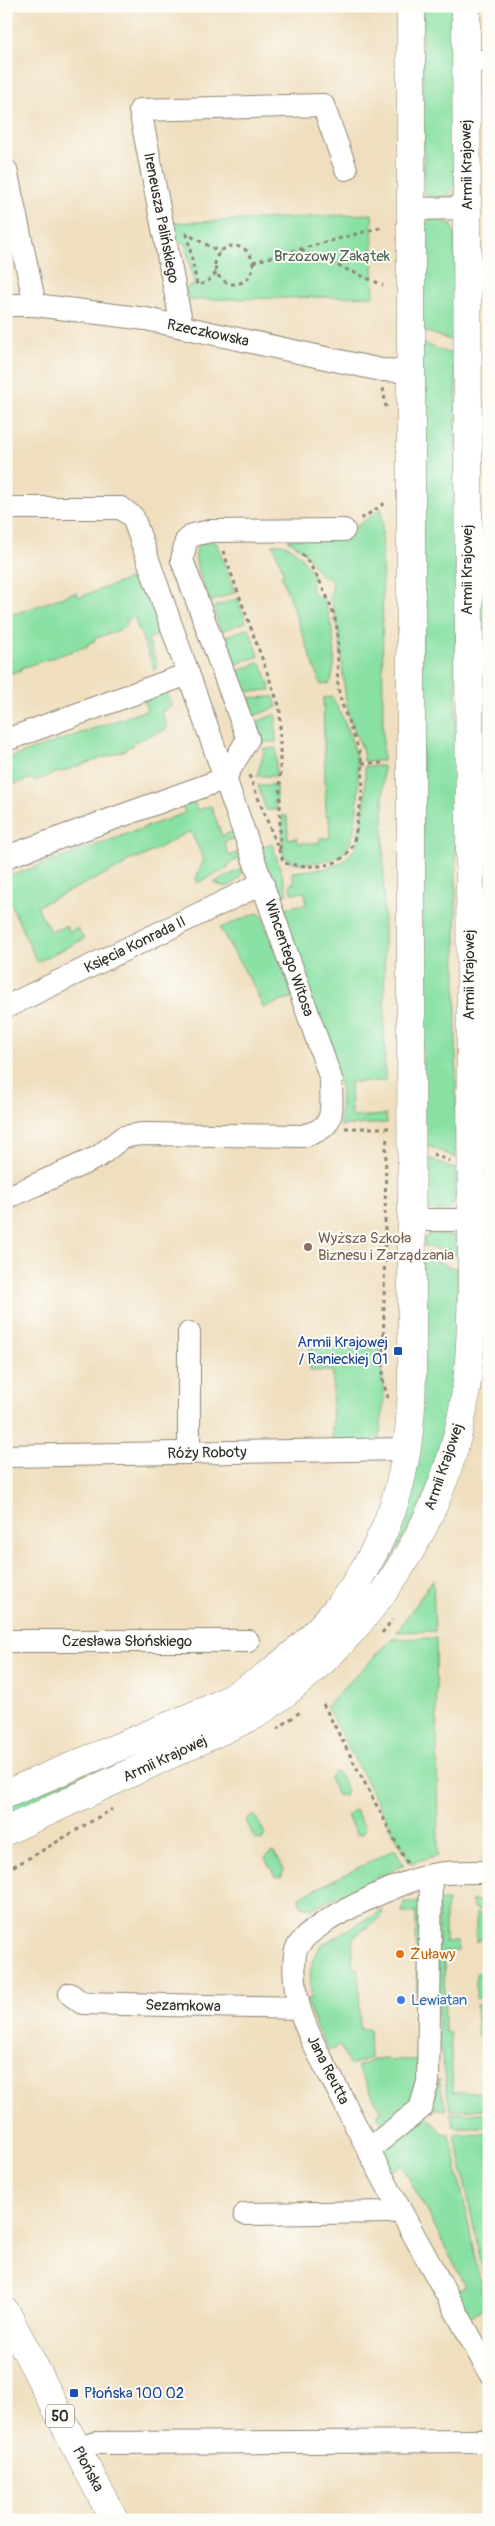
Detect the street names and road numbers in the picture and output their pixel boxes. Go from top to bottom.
street label: Armii Krajowej [457,119,477,211]
street label: Ireneusza Palińskiego [139,151,183,285]
street label: Rzeczkowska [165,315,251,351]
street label: Armii Krajowej [458,525,477,615]
street label: Wincentego Witosa [260,897,318,1019]
street label: Księcia Konrada II [81,912,189,978]
street label: Armii Krajowej [460,930,479,1020]
street label: Armii Krajowej [420,1421,468,1513]
street label: Róży Roboty [167,1443,247,1463]
street label: Czesława Słońskiego [62,1632,192,1651]
street label: Armii Krajowej [120,1731,210,1787]
street label: Sezamkowa [145,1996,221,2016]
street label: Jana Reutta [302,2032,354,2108]
road number: 50 [46,2404,74,2428]
street label: Płońska [68,2443,108,2495]

